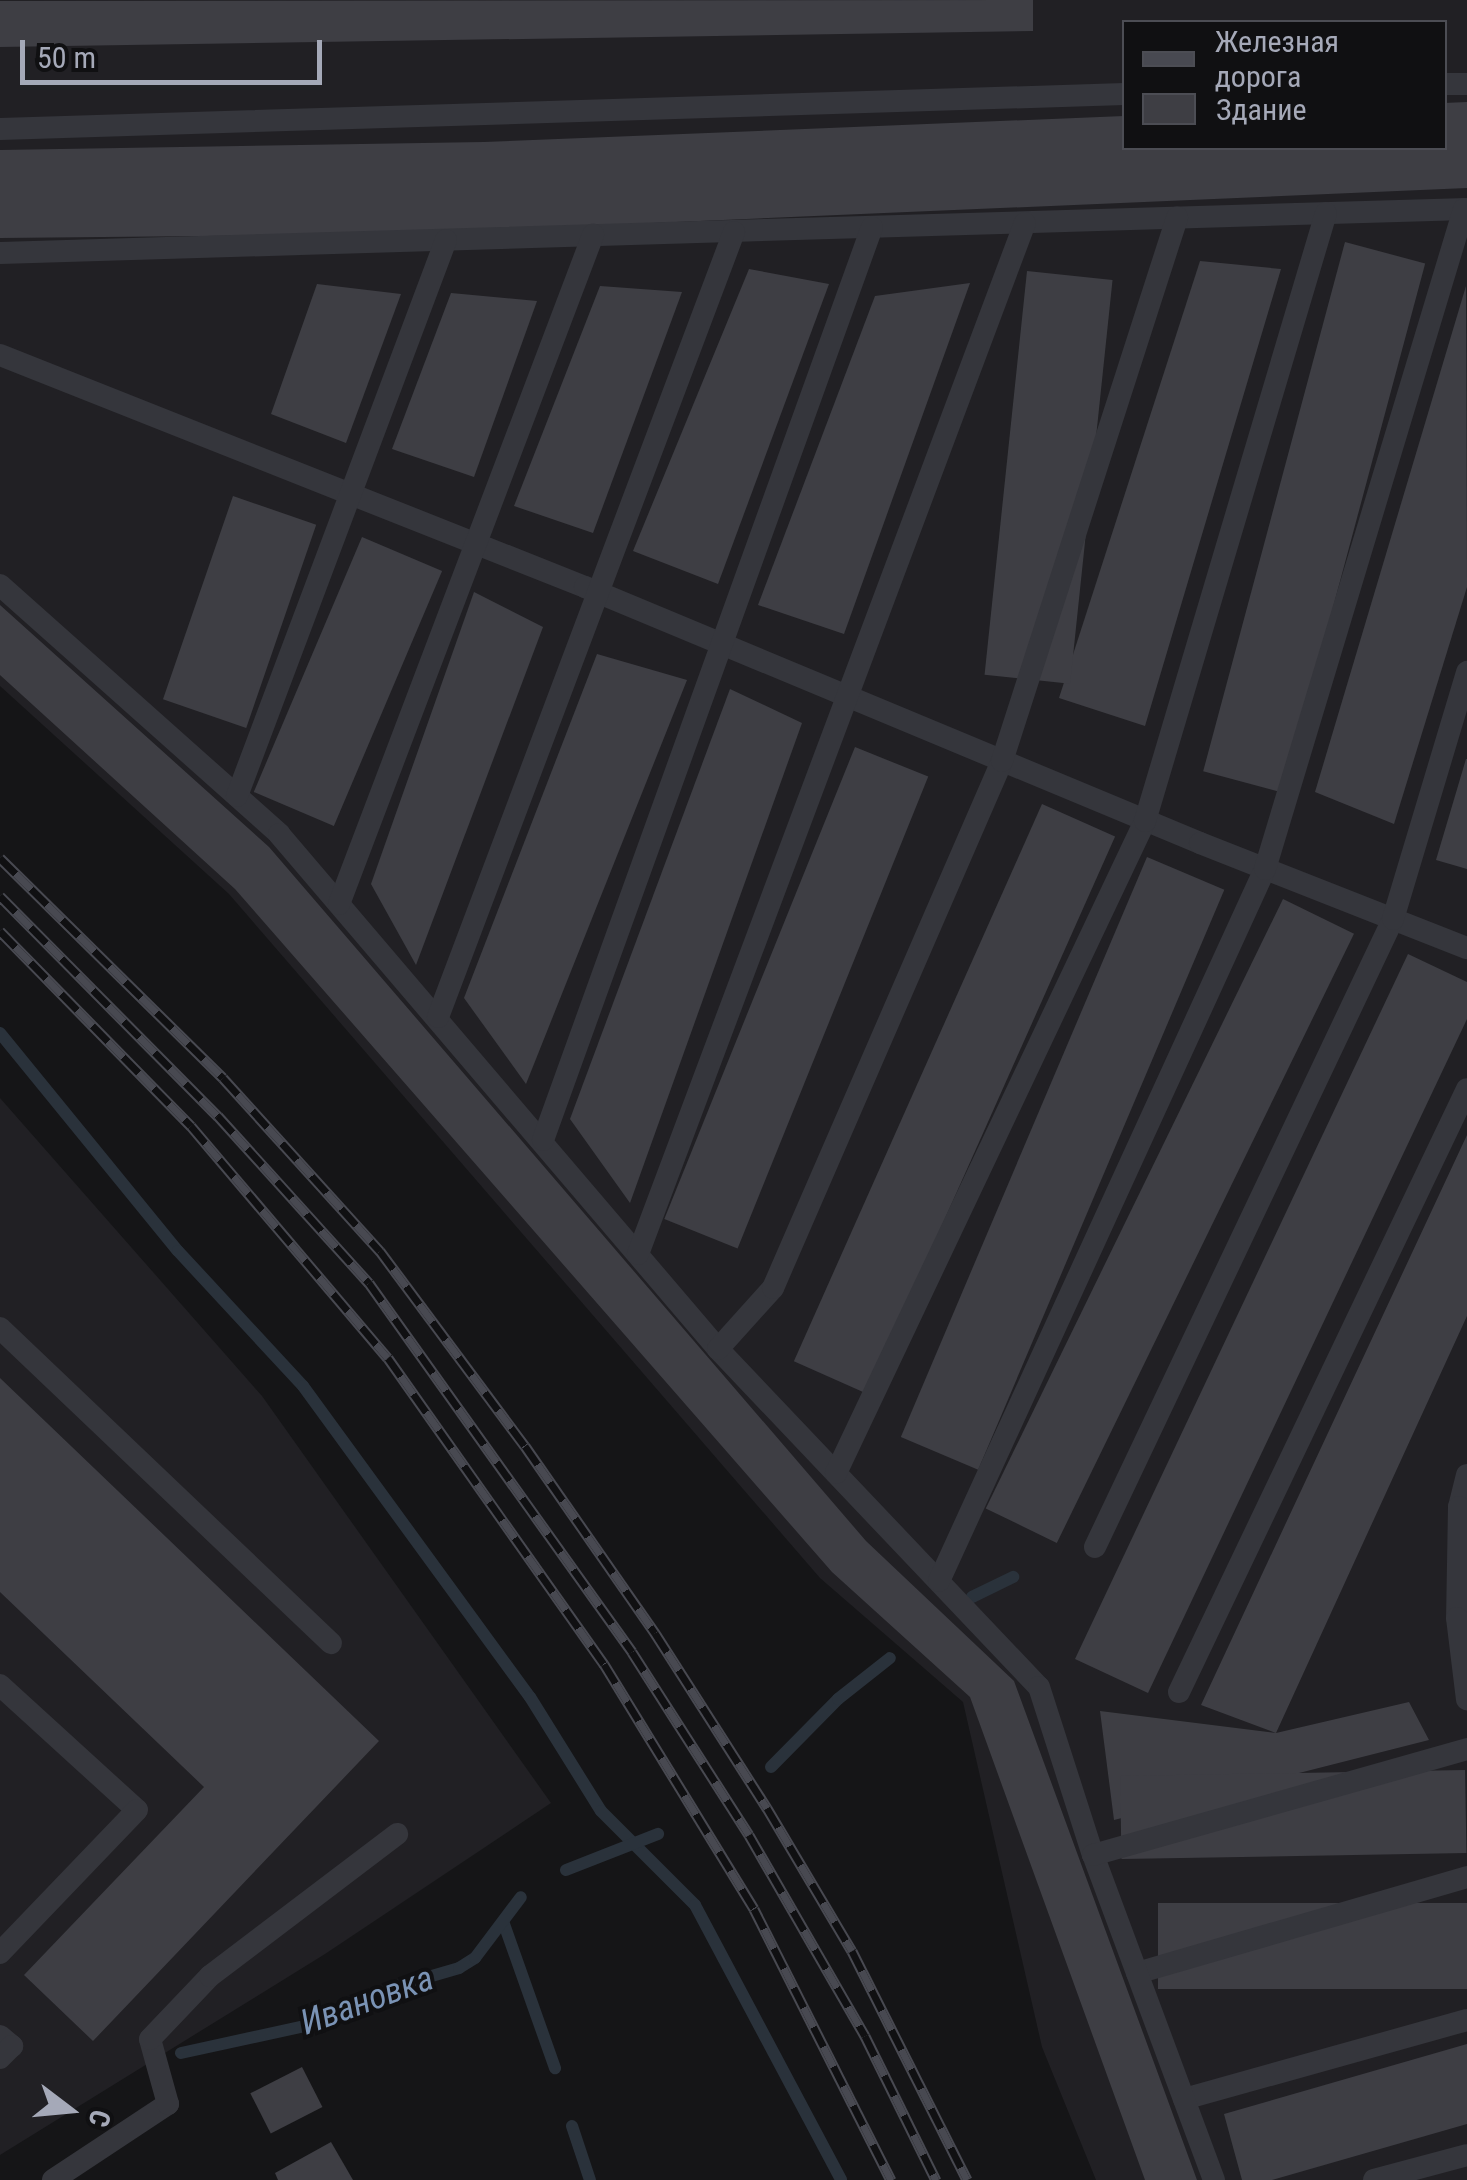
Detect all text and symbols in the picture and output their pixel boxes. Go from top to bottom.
scale bar [25,20,328,82]
legend [1122,20,1447,150]
text: Железная дорога [1215,24,1339,94]
text: 50 m [37,40,96,75]
text: Здание [1216,92,1307,127]
water label: Ивановка [295,1958,439,2044]
north arrow [20,2060,120,2160]
text: С [81,2106,117,2131]

